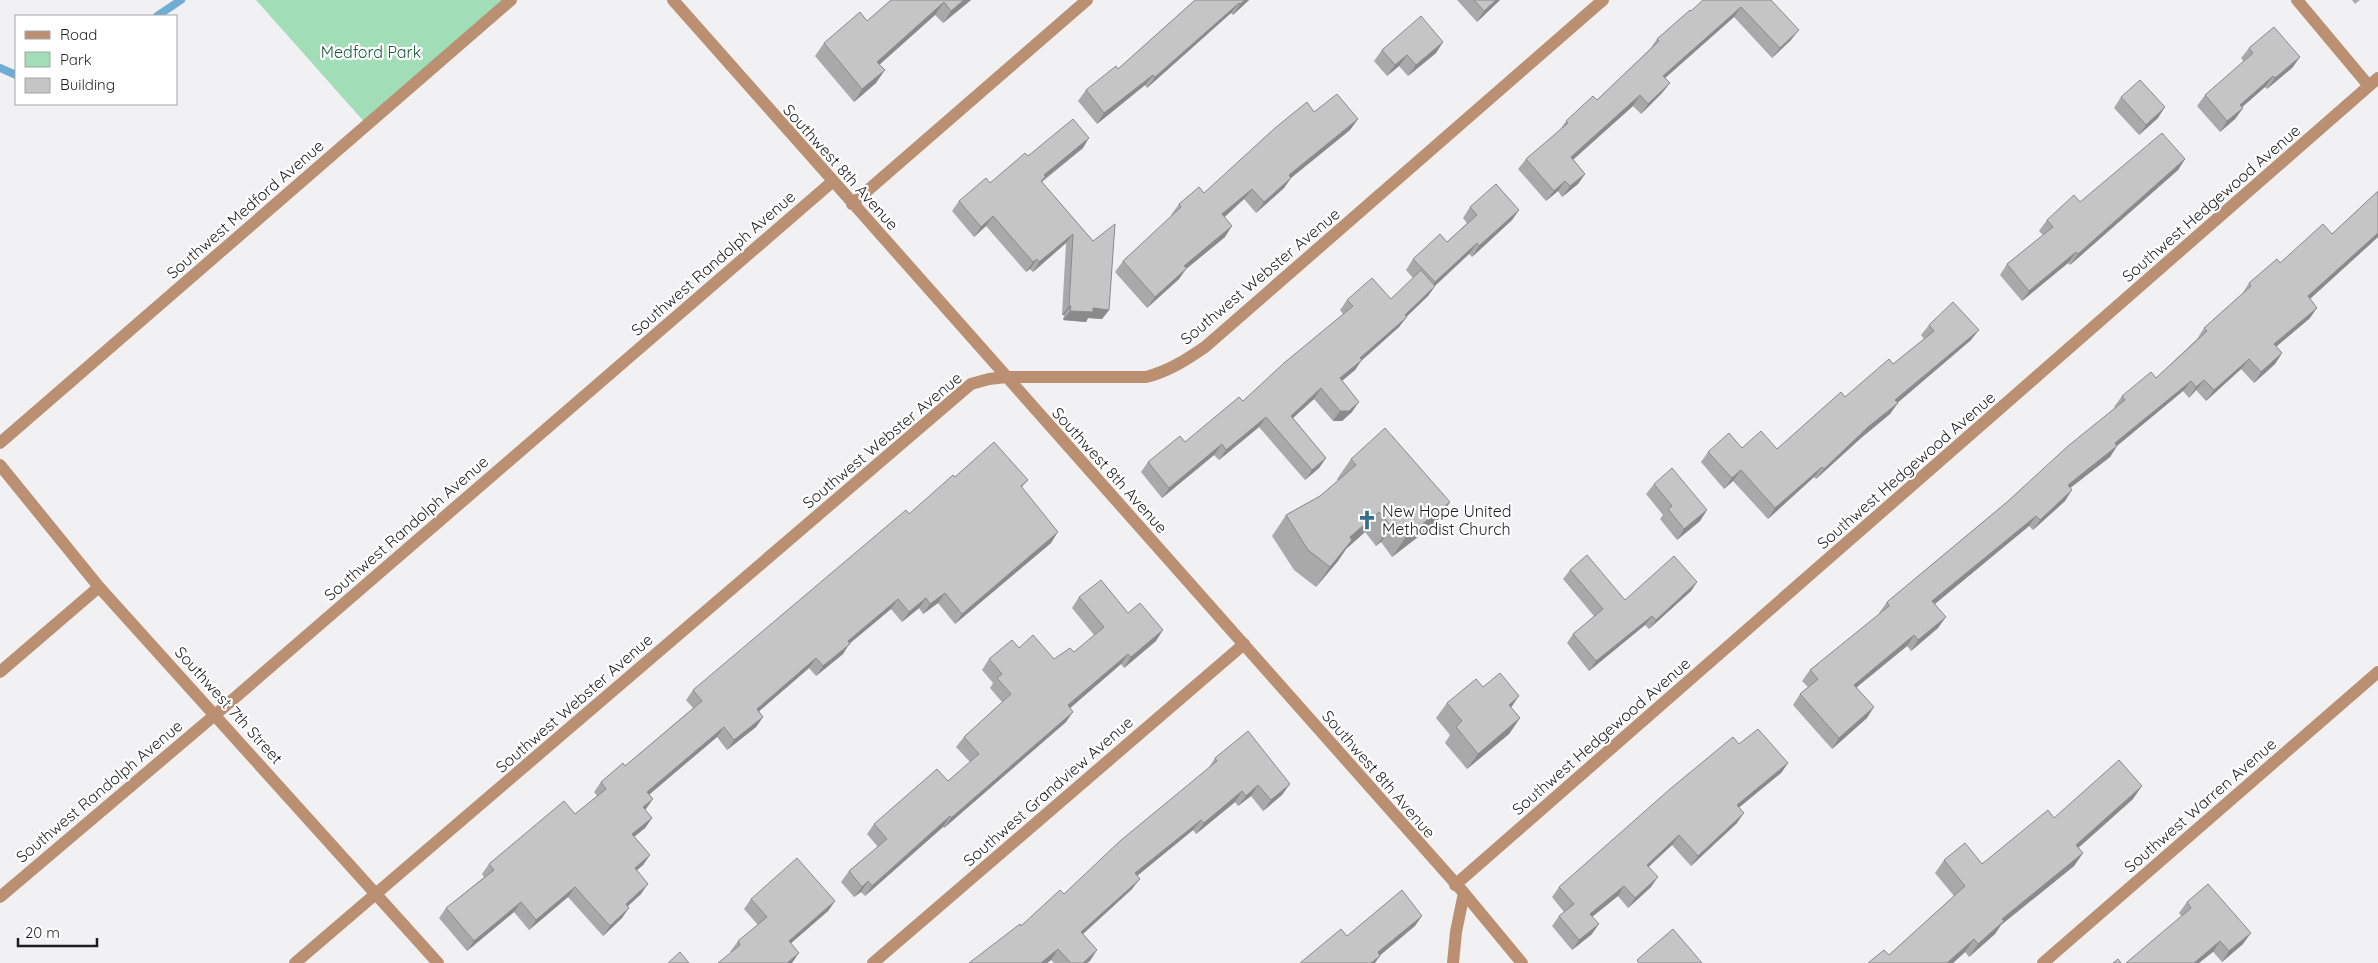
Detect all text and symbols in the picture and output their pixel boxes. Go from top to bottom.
legend [15,15,178,105]
text: Road [60,25,97,44]
park label: Medford Park [321,42,421,62]
text: Park [60,50,92,69]
text: Building [60,75,115,94]
street label: Southwest 8th Avenue [779,100,903,234]
street label: Southwest Hedgewood Avenue [2118,120,2304,286]
street label: Southwest Medford Avenue [162,135,328,283]
street label: Southwest Randolph Avenue [627,186,799,340]
street label: Southwest Webster Avenue [1176,204,1344,348]
street label: Southwest Webster Avenue [798,368,966,512]
street label: Southwest Hedgewood Avenue [1813,387,1999,553]
street label: Southwest 8th Avenue [1048,403,1172,537]
street label: Southwest Randolph Avenue [320,451,492,605]
place label: New Hope United Methodist Church [1382,501,1512,539]
church icon: New Hope United Methodist Church [1356,509,1378,531]
street label: Southwest Webster Avenue [491,629,657,777]
street label: Southwest 7th Street [171,642,287,768]
street label: Southwest Hedgewood Avenue [1508,653,1694,819]
street label: Southwest 8th Avenue [1318,706,1440,842]
street label: Southwest Grandview Avenue [959,712,1137,870]
street label: Southwest Randolph Avenue [12,715,186,867]
street label: Southwest Warren Avenue [2120,733,2280,877]
scale bar [18,916,96,948]
text: 20 m [25,923,60,942]

